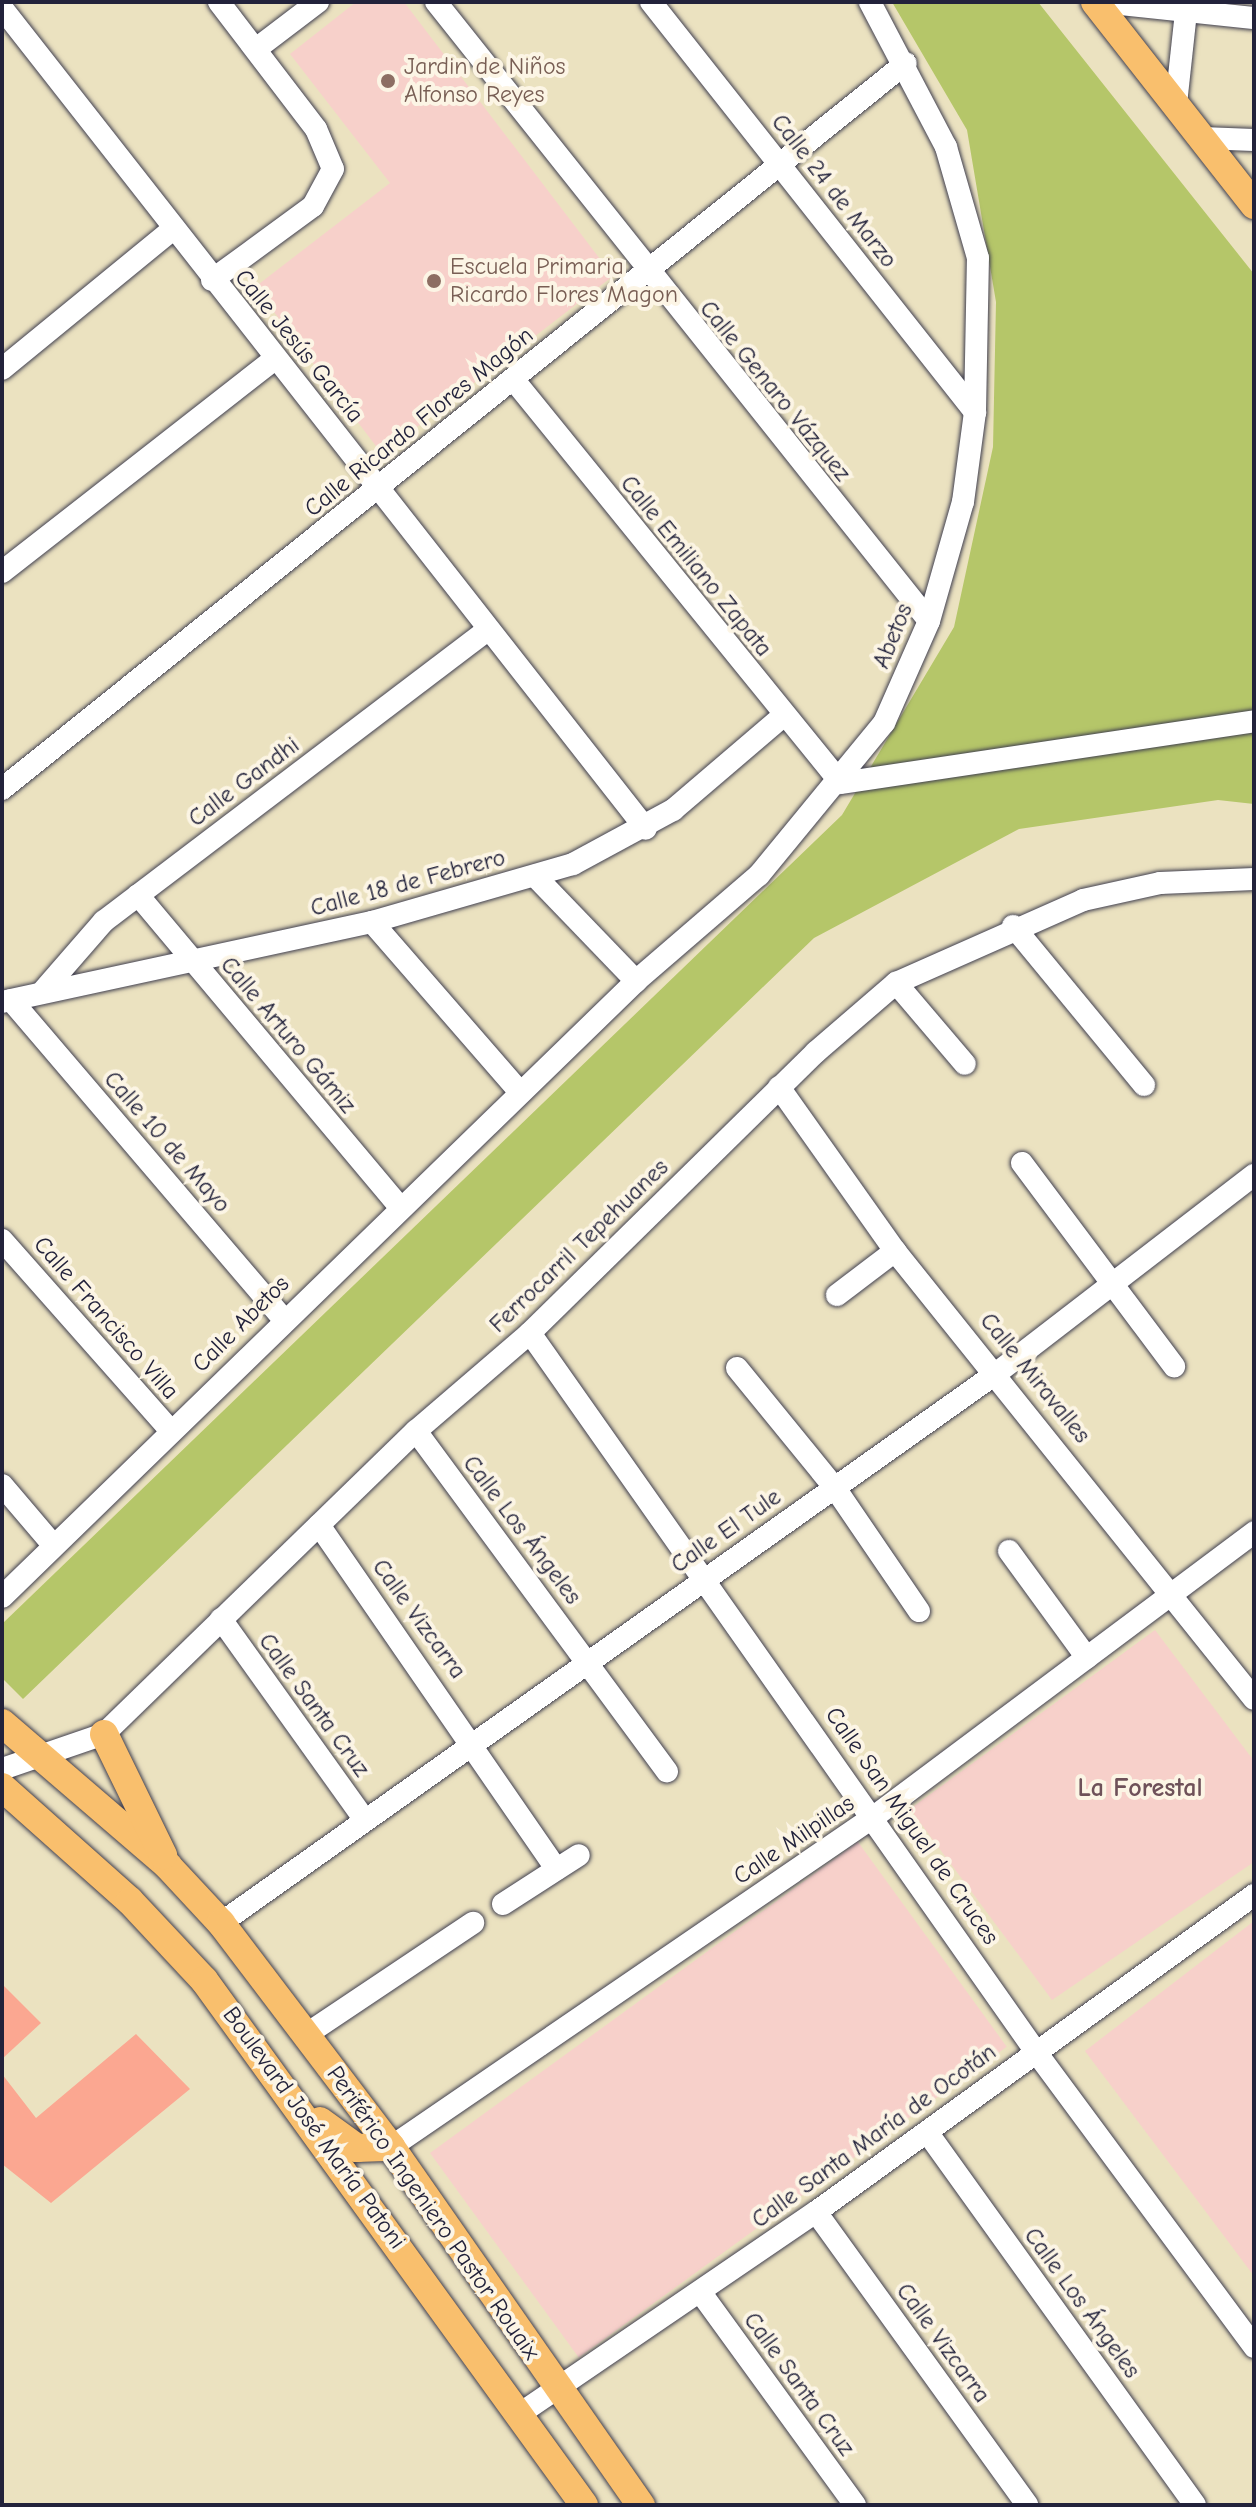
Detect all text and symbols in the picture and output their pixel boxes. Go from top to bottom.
place label: Jardin de Niños Alfonso Reyes [404,53,565,109]
marker: Jardin de Niños Alfonso Reyes [379,72,397,90]
street label: Calle 24 de Marzo [765,108,903,274]
place label: Escuela Primaria Ricardo Flores Magon [450,253,678,309]
street label: Calle Jesús García [228,264,370,428]
marker: Escuela Primaria Ricardo Flores Magon [425,272,443,290]
street label: Calle Genaro Vázquez [693,295,857,487]
street label: Calle Ricardo Flores Magón [299,321,539,523]
street label: Calle Emiliano Zapata [614,470,778,662]
street label: Abetos [867,599,919,673]
street label: Calle Gandhi [183,731,305,833]
street label: Calle 18 de Febrero [307,843,509,923]
street label: Calle Arturo Gámiz [214,951,362,1119]
street label: Calle 10 de Mayo [98,1065,236,1219]
street label: Ferrocarril Tepehuanes [483,1153,675,1339]
street label: Calle Francisco Villa [27,1231,185,1405]
street label: Calle Abetos [187,1270,295,1378]
street label: Calle Miravalles [974,1307,1096,1449]
street label: Calle Los Ángeles [457,1450,587,1610]
street label: Calle El Tule [666,1483,786,1579]
street label: Calle Vizcarra [366,1554,472,1684]
street label: Calle Santa Cruz [252,1628,376,1782]
street label: Calle San Miguel de Cruces [819,1702,1005,1950]
district label: La Forestal [1077,1773,1203,1805]
street label: Calle Milpillas [728,1789,860,1891]
street label: Boulevard José María Patoni [216,2001,412,2255]
street label: Calle Santa María de Ocotán [746,2038,1002,2234]
street label: Periférico Ingeniero Pastor Rouaix [320,2061,546,2365]
street label: Calle Los Ángeles [1018,2222,1146,2384]
street label: Calle Vizcarra [890,2278,996,2408]
street label: Calle Santa Cruz [737,2307,861,2461]

